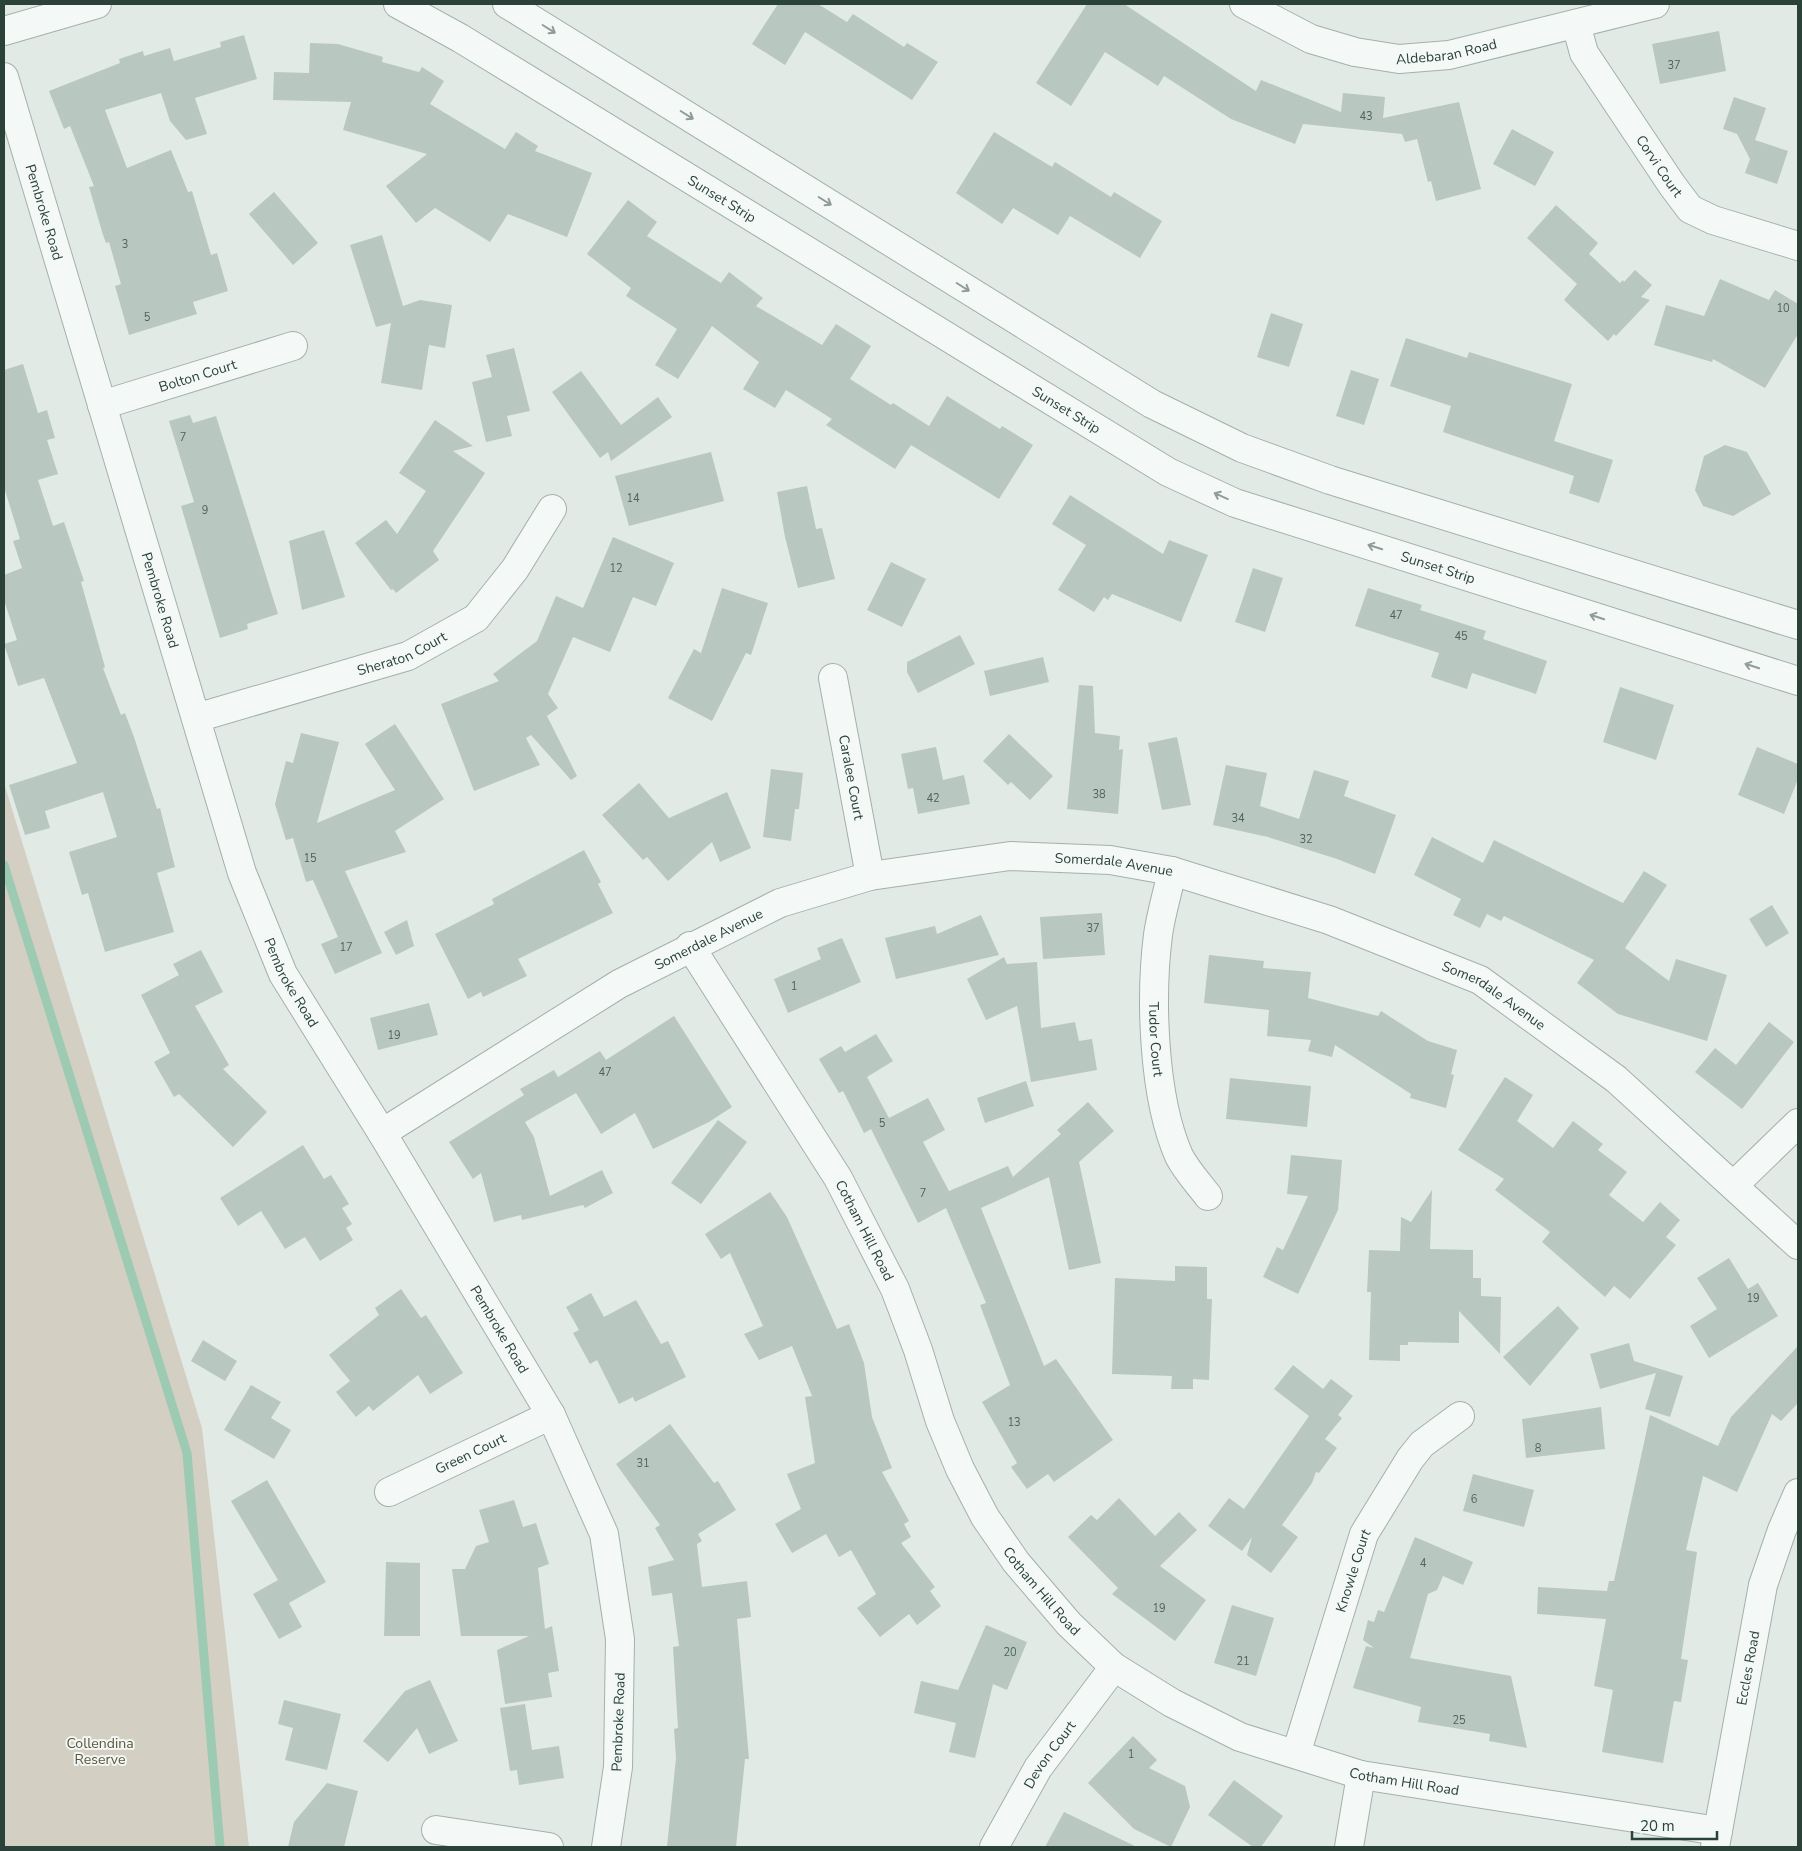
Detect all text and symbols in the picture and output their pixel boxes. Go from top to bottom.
one-way arrow [541,25,555,35]
street label: Aldebaran Road [1395,35,1499,69]
house number: 37 [1667,58,1681,73]
house number: 43 [1359,109,1373,124]
one-way arrow [679,111,693,121]
street label: Corvi Court [1631,132,1687,201]
street label: Pembroke Road [21,162,67,263]
street label: Sunset Strip [684,171,760,227]
one-way arrow [817,196,831,206]
house number: 3 [122,237,128,252]
one-way arrow [955,282,969,292]
house number: 10 [1776,301,1790,316]
house number: 5 [144,310,151,325]
street label: Bolton Court [156,355,239,397]
street label: Sunset Strip [1028,382,1104,438]
house number: 7 [180,430,186,445]
house number: 14 [626,491,640,506]
one-way arrow [1214,491,1229,501]
house number: 9 [202,503,208,518]
one-way arrow [1367,542,1383,552]
street label: Sunset Strip [1398,547,1478,588]
street label: Pembroke Road [137,550,183,651]
house number: 12 [609,561,623,576]
house number: 47 [1389,608,1403,623]
one-way arrow [1589,612,1605,622]
street label: Sheraton Court [355,627,450,680]
house number: 45 [1454,629,1468,644]
one-way arrow [1744,661,1760,671]
street label: Caralee Court [834,733,868,822]
house number: 38 [1092,787,1106,802]
house number: 42 [926,791,940,806]
house number: 34 [1231,811,1245,826]
house number: 32 [1299,832,1313,847]
street label: Somerdale Avenue [1054,849,1175,881]
house number: 15 [303,851,317,866]
street label: Somerdale Avenue [651,904,766,975]
house number: 37 [1086,921,1100,936]
street label: Pembroke Road [259,935,323,1031]
house number: 17 [339,940,353,955]
street label: Somerdale Avenue [1439,957,1549,1035]
house number: 1 [791,979,797,994]
street label: Tudor Court [1144,1002,1168,1078]
house number: 19 [387,1028,401,1043]
house number: 47 [598,1065,612,1080]
house number: 5 [879,1116,886,1131]
street label: Cotham Hill Road [831,1177,898,1284]
house number: 7 [920,1186,926,1201]
street label: Pembroke Road [466,1282,533,1377]
house number: 19 [1746,1291,1760,1306]
house number: 13 [1007,1415,1021,1430]
street label: Green Court [432,1429,509,1479]
house number: 8 [1535,1441,1542,1456]
house number: 31 [636,1456,650,1471]
house number: 6 [1471,1492,1478,1507]
street label: Knowle Court [1331,1525,1375,1615]
street label: Cotham Hill Road [998,1543,1084,1640]
house number: 4 [1420,1556,1427,1571]
house number: 19 [1152,1601,1166,1616]
street label: Eccles Road [1732,1629,1764,1707]
house number: 20 [1003,1645,1017,1660]
house number: 21 [1236,1654,1250,1669]
street label: Pembroke Road [607,1672,630,1772]
house number: 25 [1452,1713,1466,1728]
street label: Devon Court [1019,1717,1080,1792]
park label: Collendina Reserve [66,1734,134,1769]
house number: 1 [1128,1747,1134,1762]
street label: Cotham Hill Road [1347,1763,1461,1800]
scale bar [1632,1808,1717,1840]
text: 20 m [1640,1816,1675,1836]

